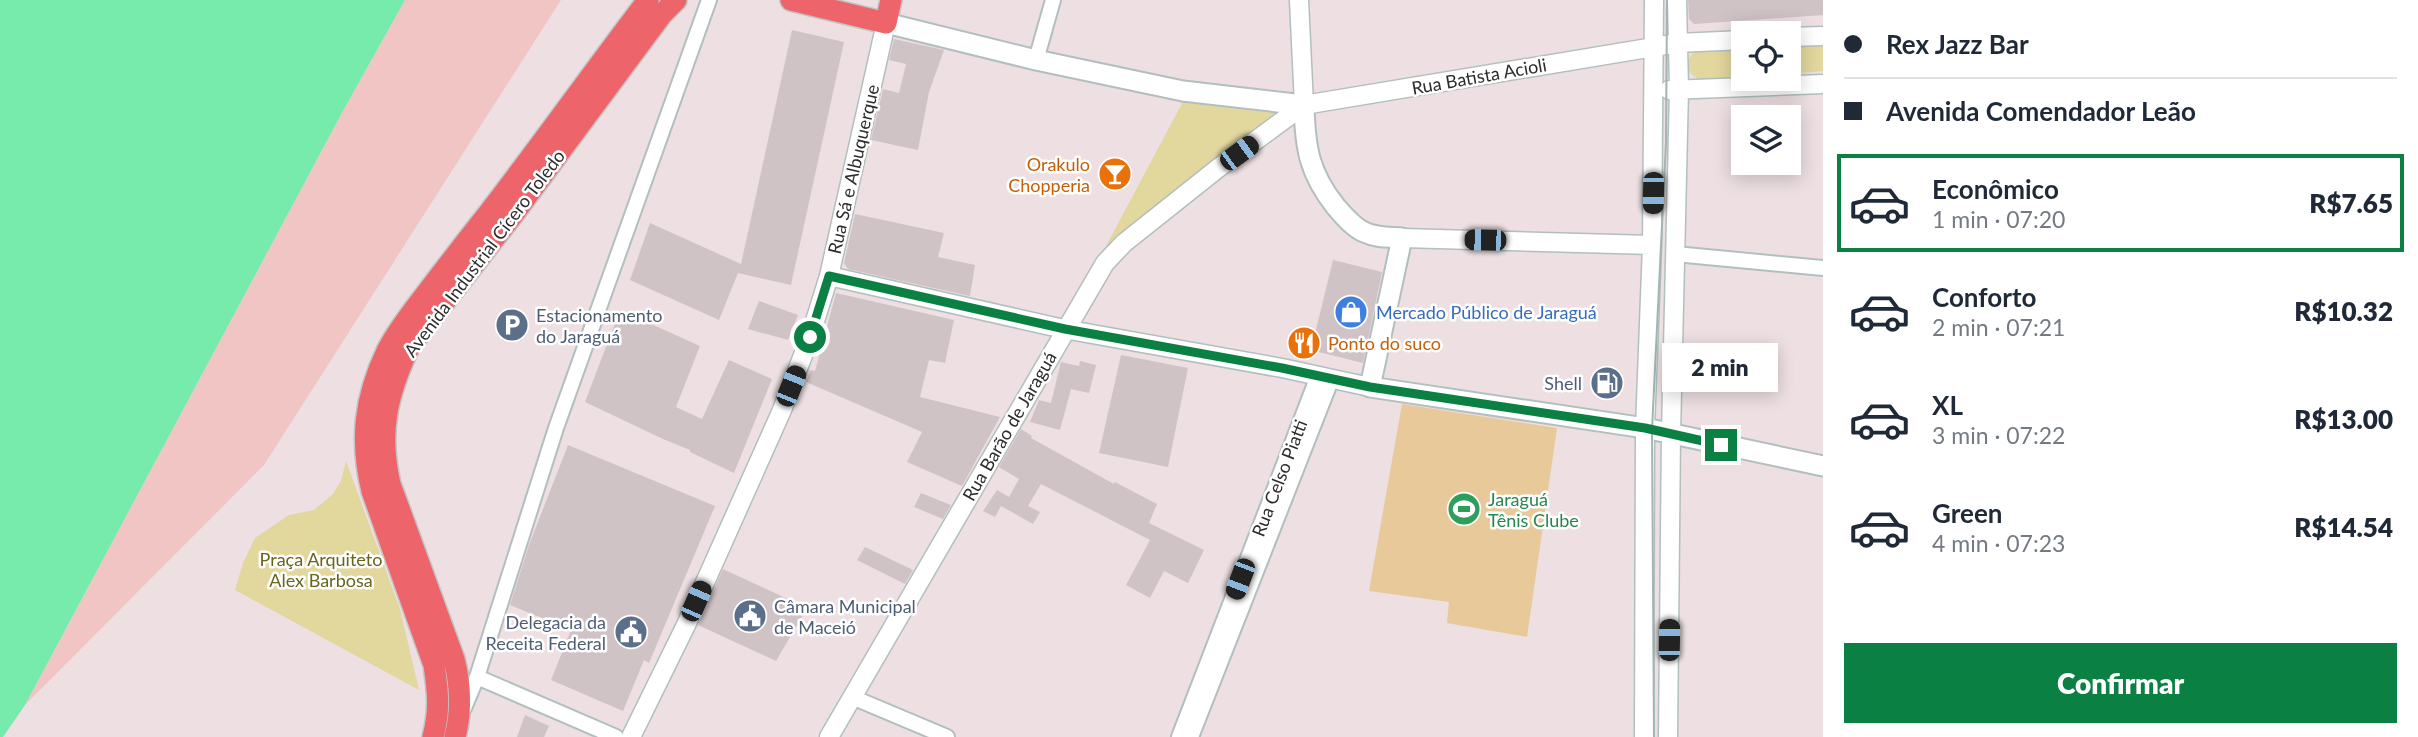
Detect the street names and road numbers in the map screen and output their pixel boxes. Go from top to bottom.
street label: Rua Batista Acioli [1410,53,1548,99]
street label: Rua Sá e Albuquerque [823,82,883,256]
street label: Avenida Industrial Cícero Toledo [399,145,569,361]
street label: Rua Barão de Jaraguá [957,347,1061,505]
street label: Rua Celso Piatti [1247,416,1311,540]

